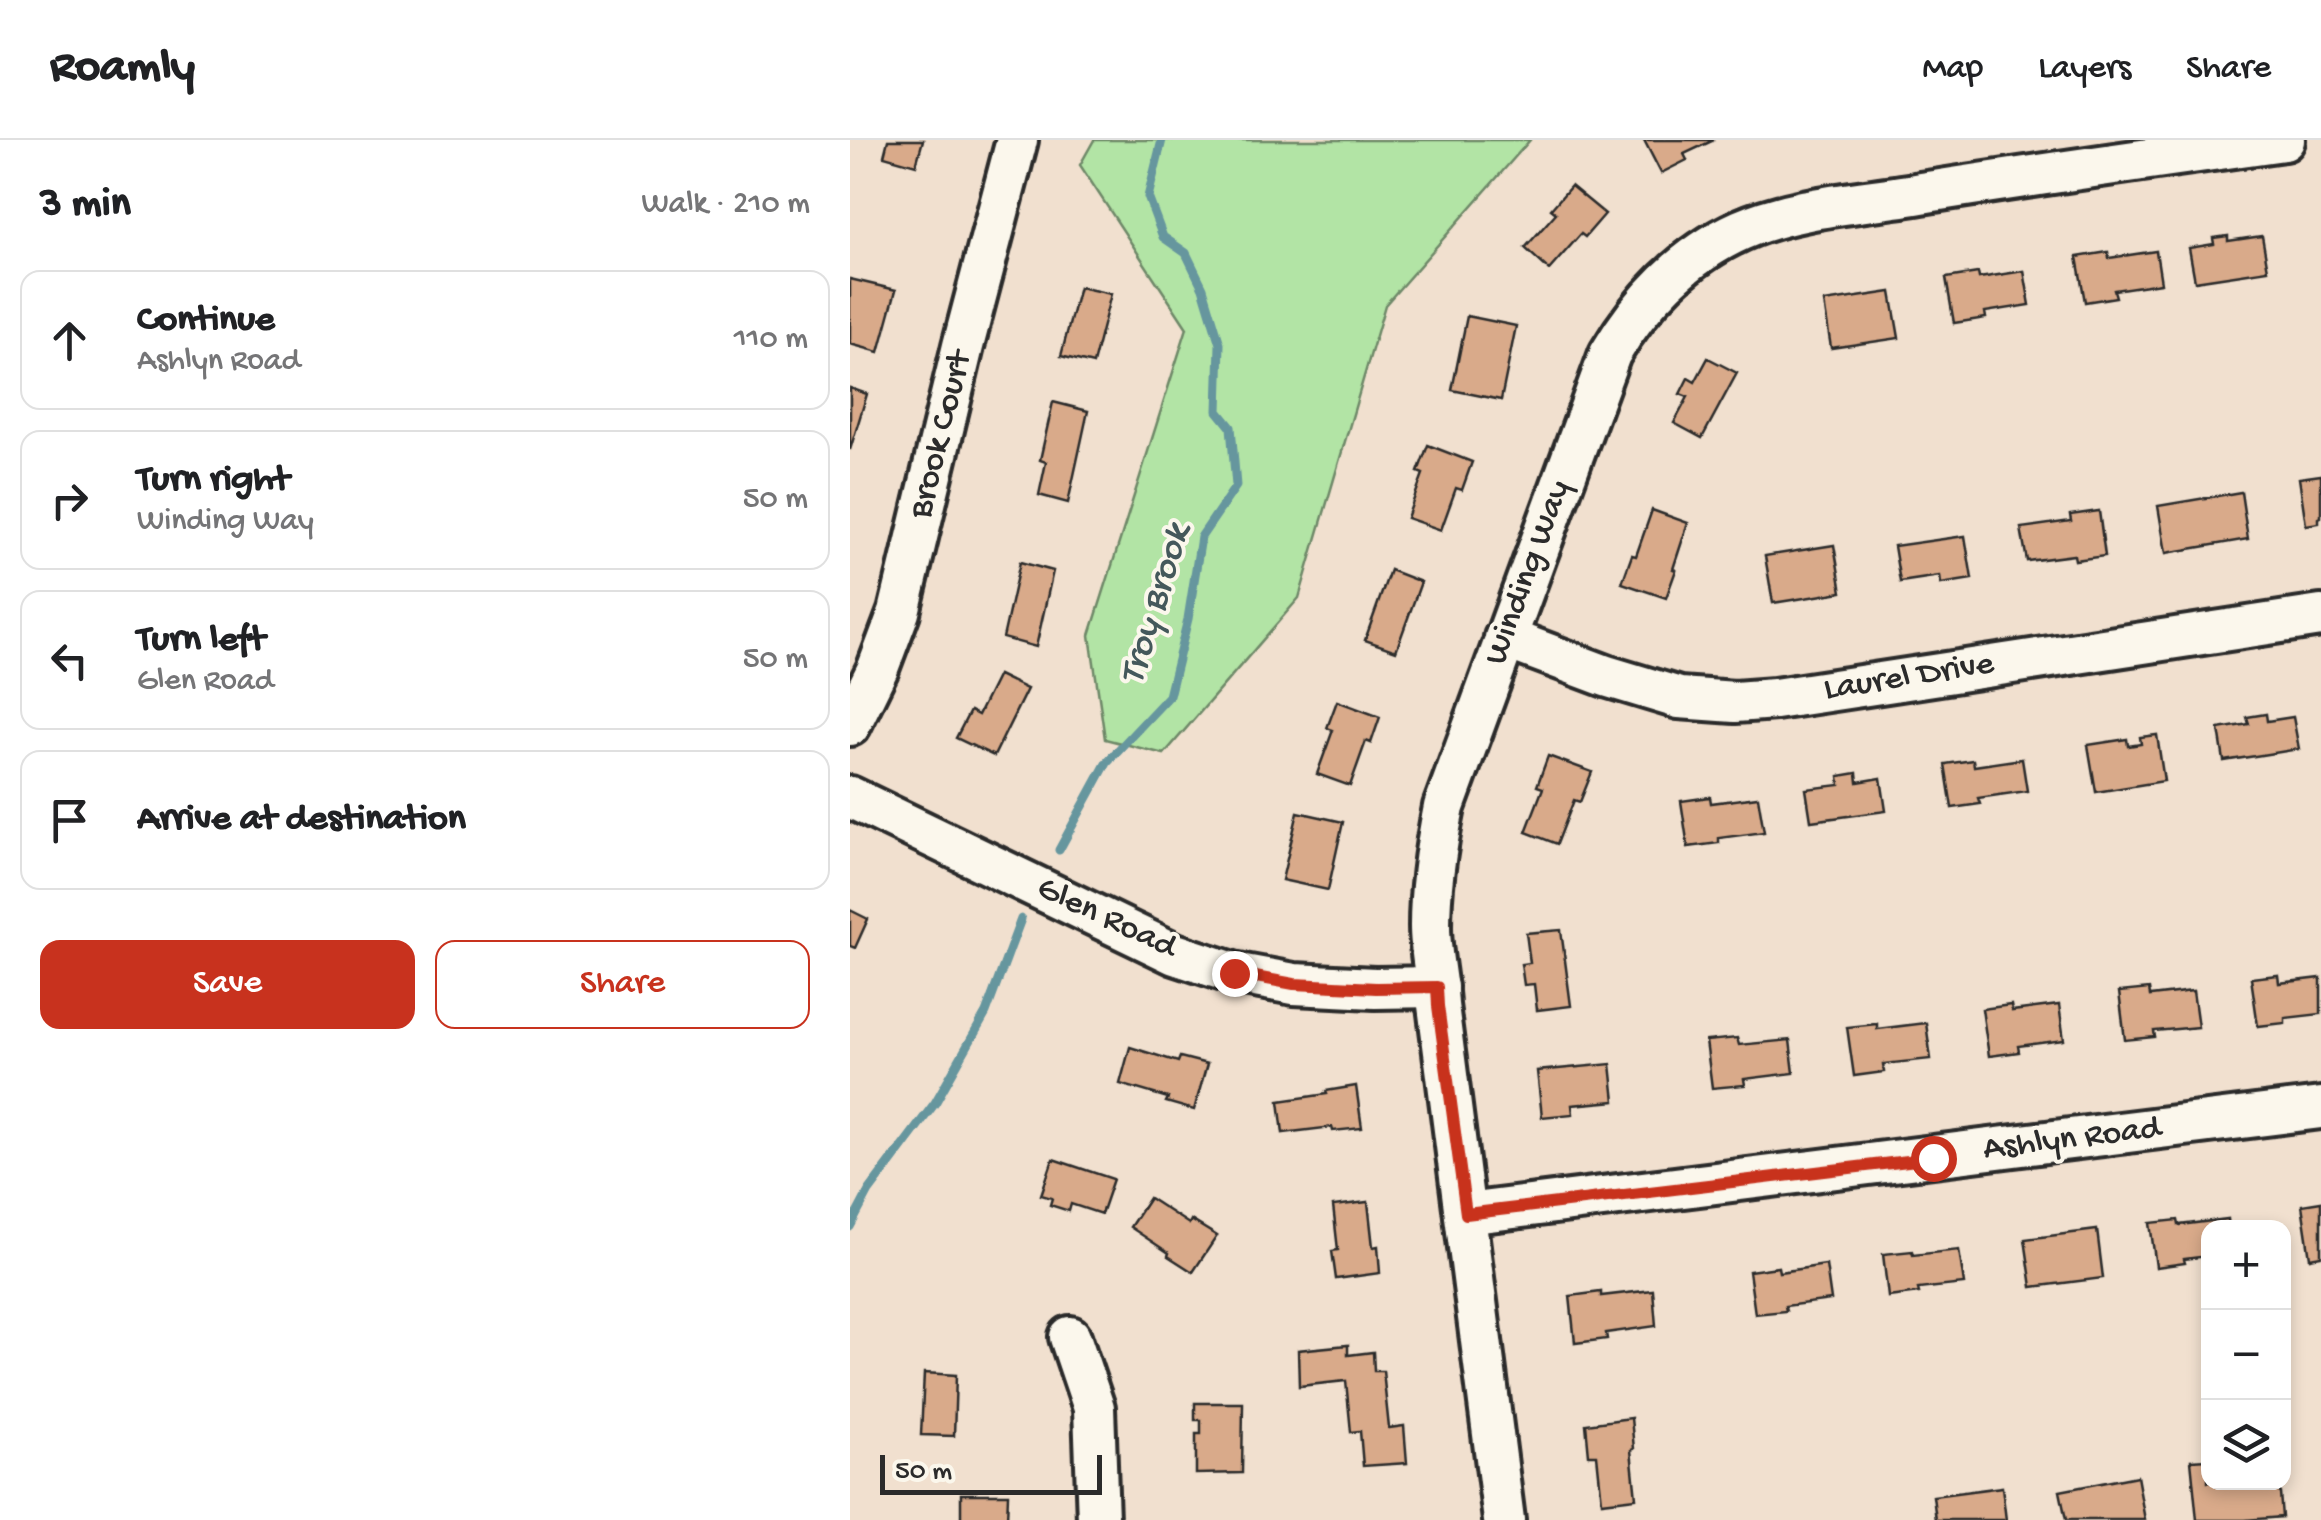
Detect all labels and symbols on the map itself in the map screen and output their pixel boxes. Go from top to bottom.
street label: Brook Court [901,345,983,524]
street label: Winding Way [1477,475,1581,671]
water label: Troy Brook [1112,517,1203,690]
street label: Laurel Drive [1821,644,1998,712]
street label: Glen Road [1030,869,1185,970]
route end [1212,951,1258,997]
street label: Ashlyn Road [1981,1108,2166,1171]
route start [1911,1136,1957,1182]
scale bar [880,1450,1102,1494]

